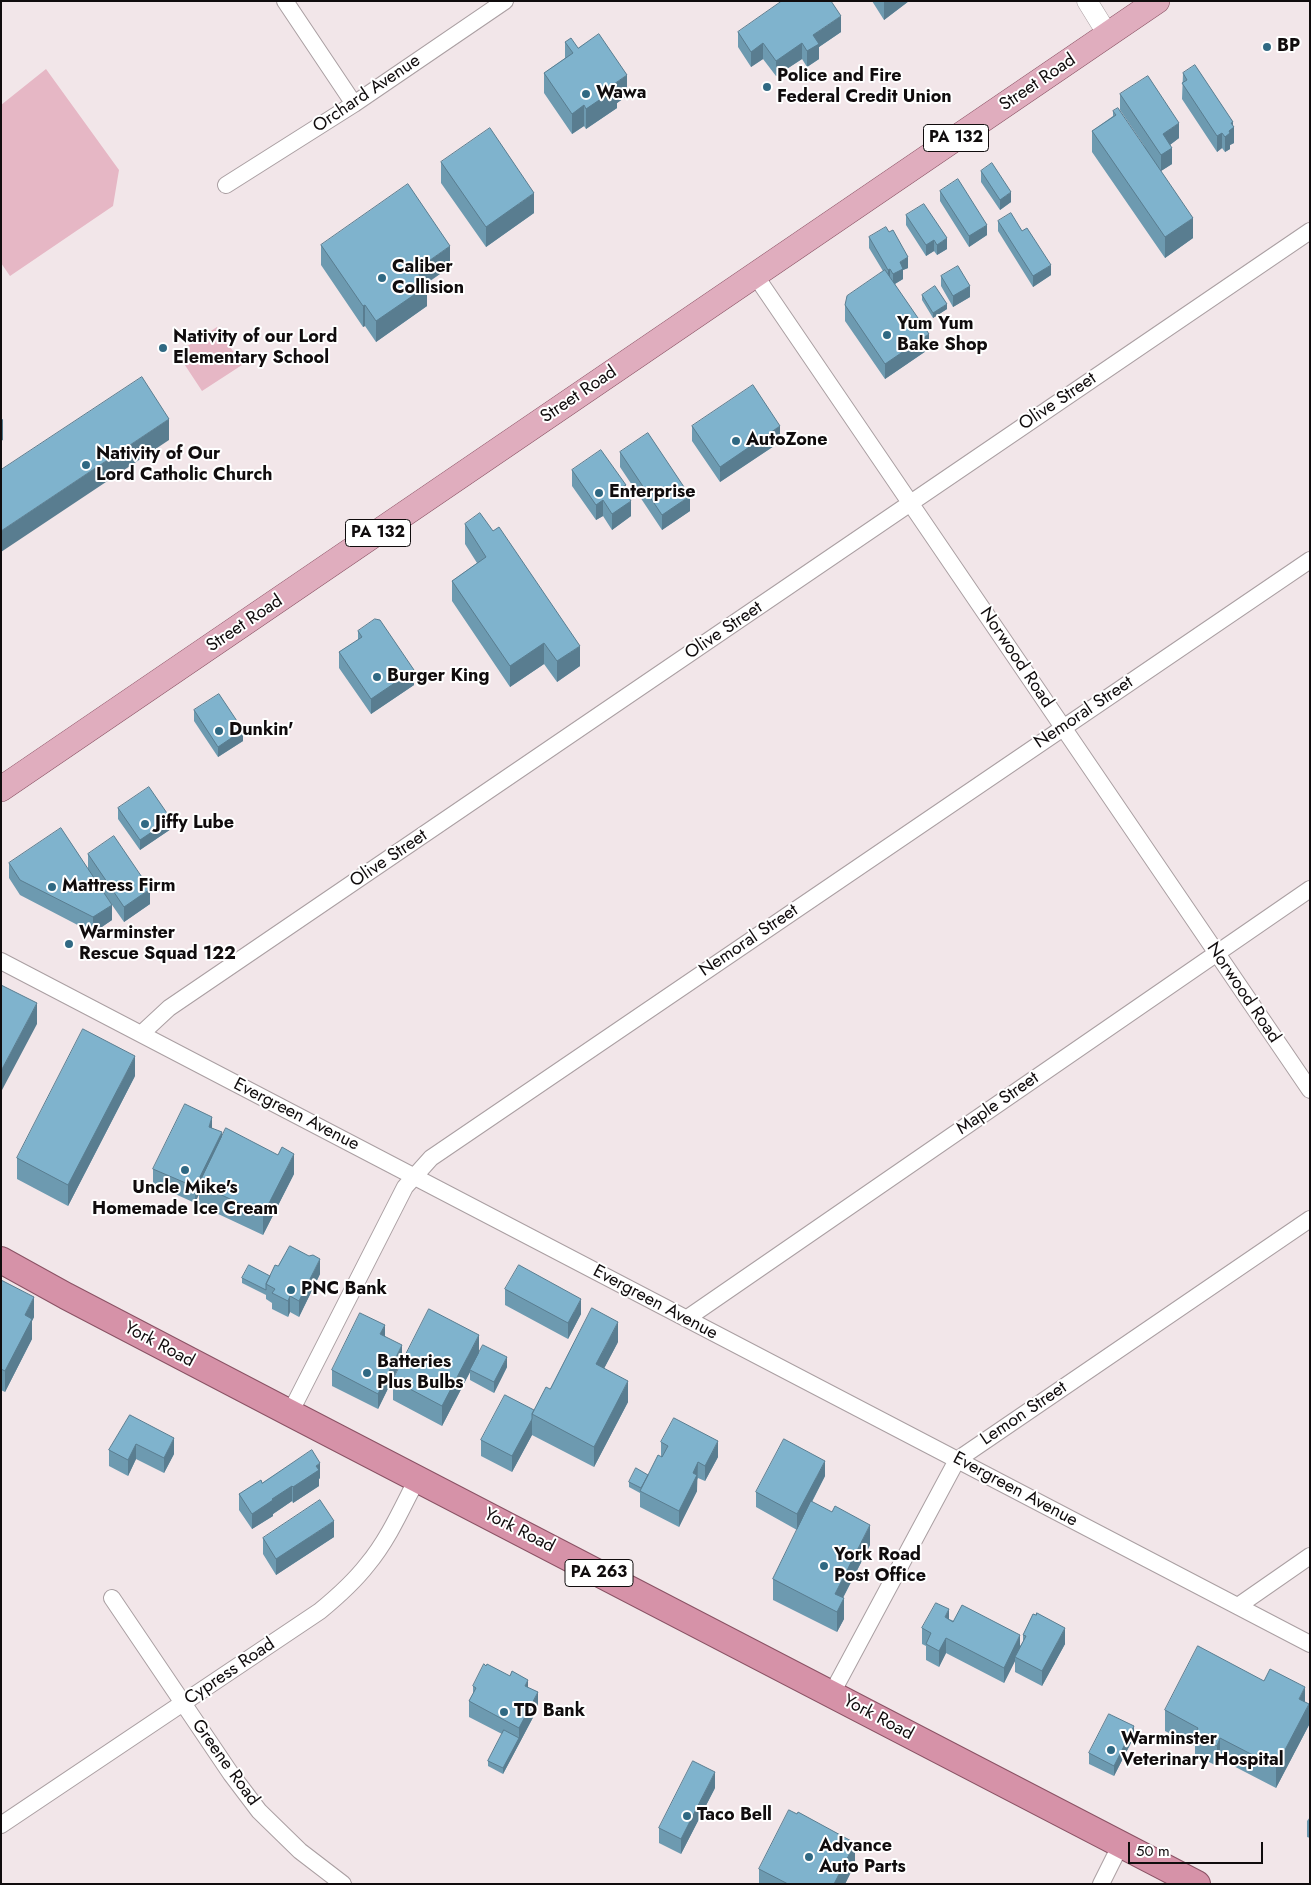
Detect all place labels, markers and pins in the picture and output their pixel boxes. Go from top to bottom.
place label: BP [1277,36,1300,58]
marker: BP [1261,41,1273,53]
place label: Police and Fire Federal Credit Union [777,66,952,108]
marker: Police and Fire Federal Credit Union [761,81,773,93]
place label: Wawa [596,83,646,105]
marker: Wawa [580,88,592,100]
place label: Caliber Collision [392,257,464,300]
marker: Caliber Collision [376,272,388,284]
place label: Yum Yum Bake Shop [897,314,988,356]
place label: Nativity of our Lord Elementary School [173,327,337,369]
marker: Yum Yum Bake Shop [881,329,893,341]
marker: Nativity of our Lord Elementary School [157,342,169,354]
place label: AutoZone [746,430,827,452]
marker: AutoZone [730,435,742,447]
place label: Nativity of Our Lord Catholic Church [96,444,273,486]
marker: Nativity of Our Lord Catholic Church [80,459,92,471]
place label: Enterprise [609,482,696,504]
marker: Enterprise [593,487,605,499]
place label: Burger King [387,666,489,688]
marker: Burger King [371,671,383,683]
place label: Dunkin' [229,720,294,742]
marker: Dunkin' [213,725,225,737]
place label: Jiffy Lube [155,813,234,835]
marker: Jiffy Lube [139,818,151,830]
place label: Mattress Firm [62,876,176,898]
marker: Mattress Firm [46,881,58,893]
place label: Warminster Rescue Squad 122 [79,923,236,966]
marker: Warminster Rescue Squad 122 [63,938,75,950]
marker: Uncle Mike's Homemade Ice Cream [179,1164,191,1176]
place label: Uncle Mike's Homemade Ice Cream [92,1178,278,1220]
place label: PNC Bank [301,1279,387,1301]
marker: PNC Bank [285,1284,297,1296]
place label: Batteries Plus Bulbs [377,1352,464,1395]
marker: Batteries Plus Bulbs [361,1367,373,1379]
place label: York Road Post Office [834,1545,926,1588]
marker: York Road Post Office [818,1560,830,1572]
place label: TD Bank [514,1701,585,1723]
marker: TD Bank [498,1706,510,1718]
place label: Warminster Veterinary Hospital [1121,1729,1284,1772]
marker: Warminster Veterinary Hospital [1105,1744,1117,1756]
place label: Taco Bell [697,1805,772,1827]
marker: Taco Bell [681,1810,693,1822]
place label: Advance Auto Parts [819,1836,906,1878]
marker: Advance Auto Parts [803,1851,815,1863]

